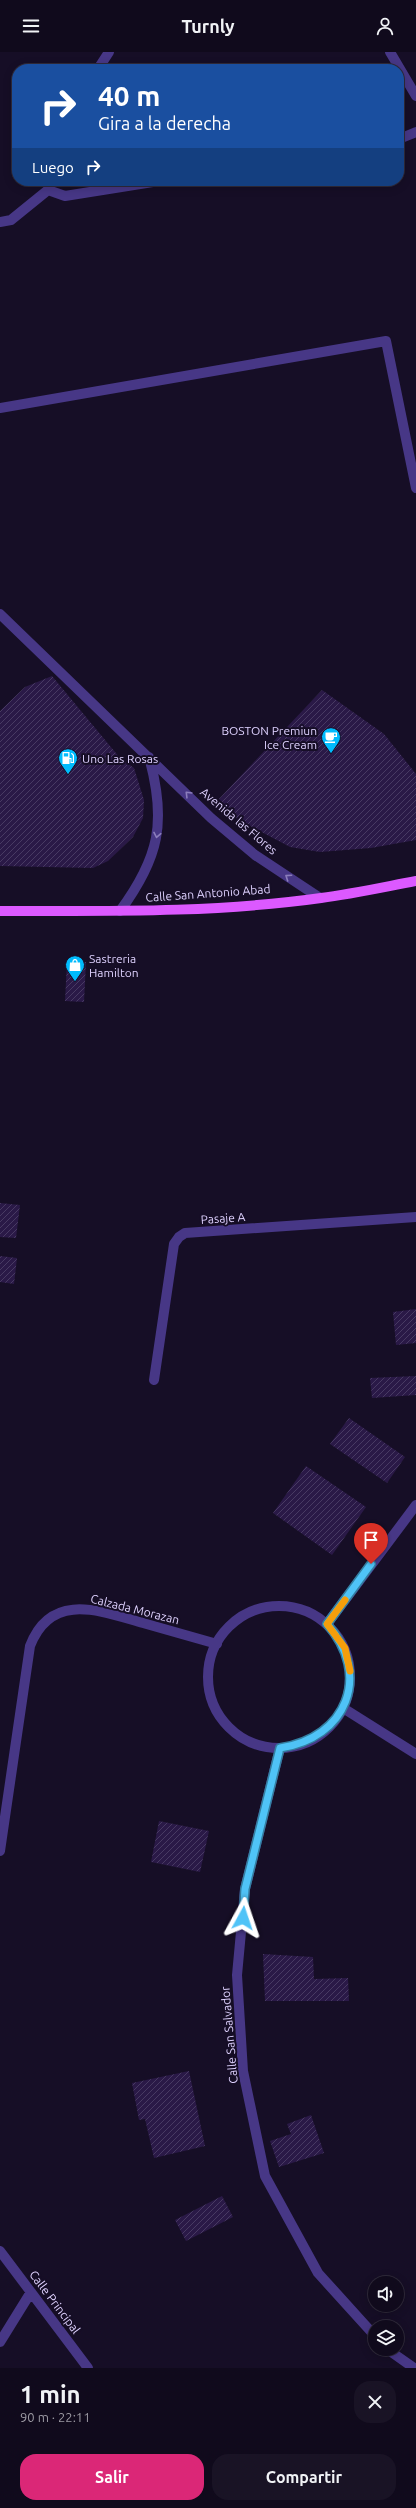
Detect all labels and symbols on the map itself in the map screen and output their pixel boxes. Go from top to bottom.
place label: BOSTON Premiun Ice Cream [221,724,317,751]
cafe icon: BOSTON Premiun Ice Cream [320,726,342,754]
fuel station icon: Uno Las Rosas [57,747,79,775]
place label: Uno Las Rosas [82,752,158,765]
street label: Avenida las Flores [198,785,280,857]
one-way arrow [185,791,193,799]
one-way arrow [153,832,161,838]
one-way arrow [285,875,292,882]
street label: Calle San Antonio Abad [145,882,271,904]
place label: Sastreria Hamilton [89,952,139,979]
shop icon: Sastreria Hamilton [64,954,86,982]
street label: Pasaje A [200,1210,246,1226]
pin [354,1523,388,1564]
street label: Calzada Morazan [89,1592,181,1626]
position arrow [222,1897,264,1939]
street label: Calle San Salvador [218,1985,240,2084]
street label: Calle Principal [27,2268,83,2336]

